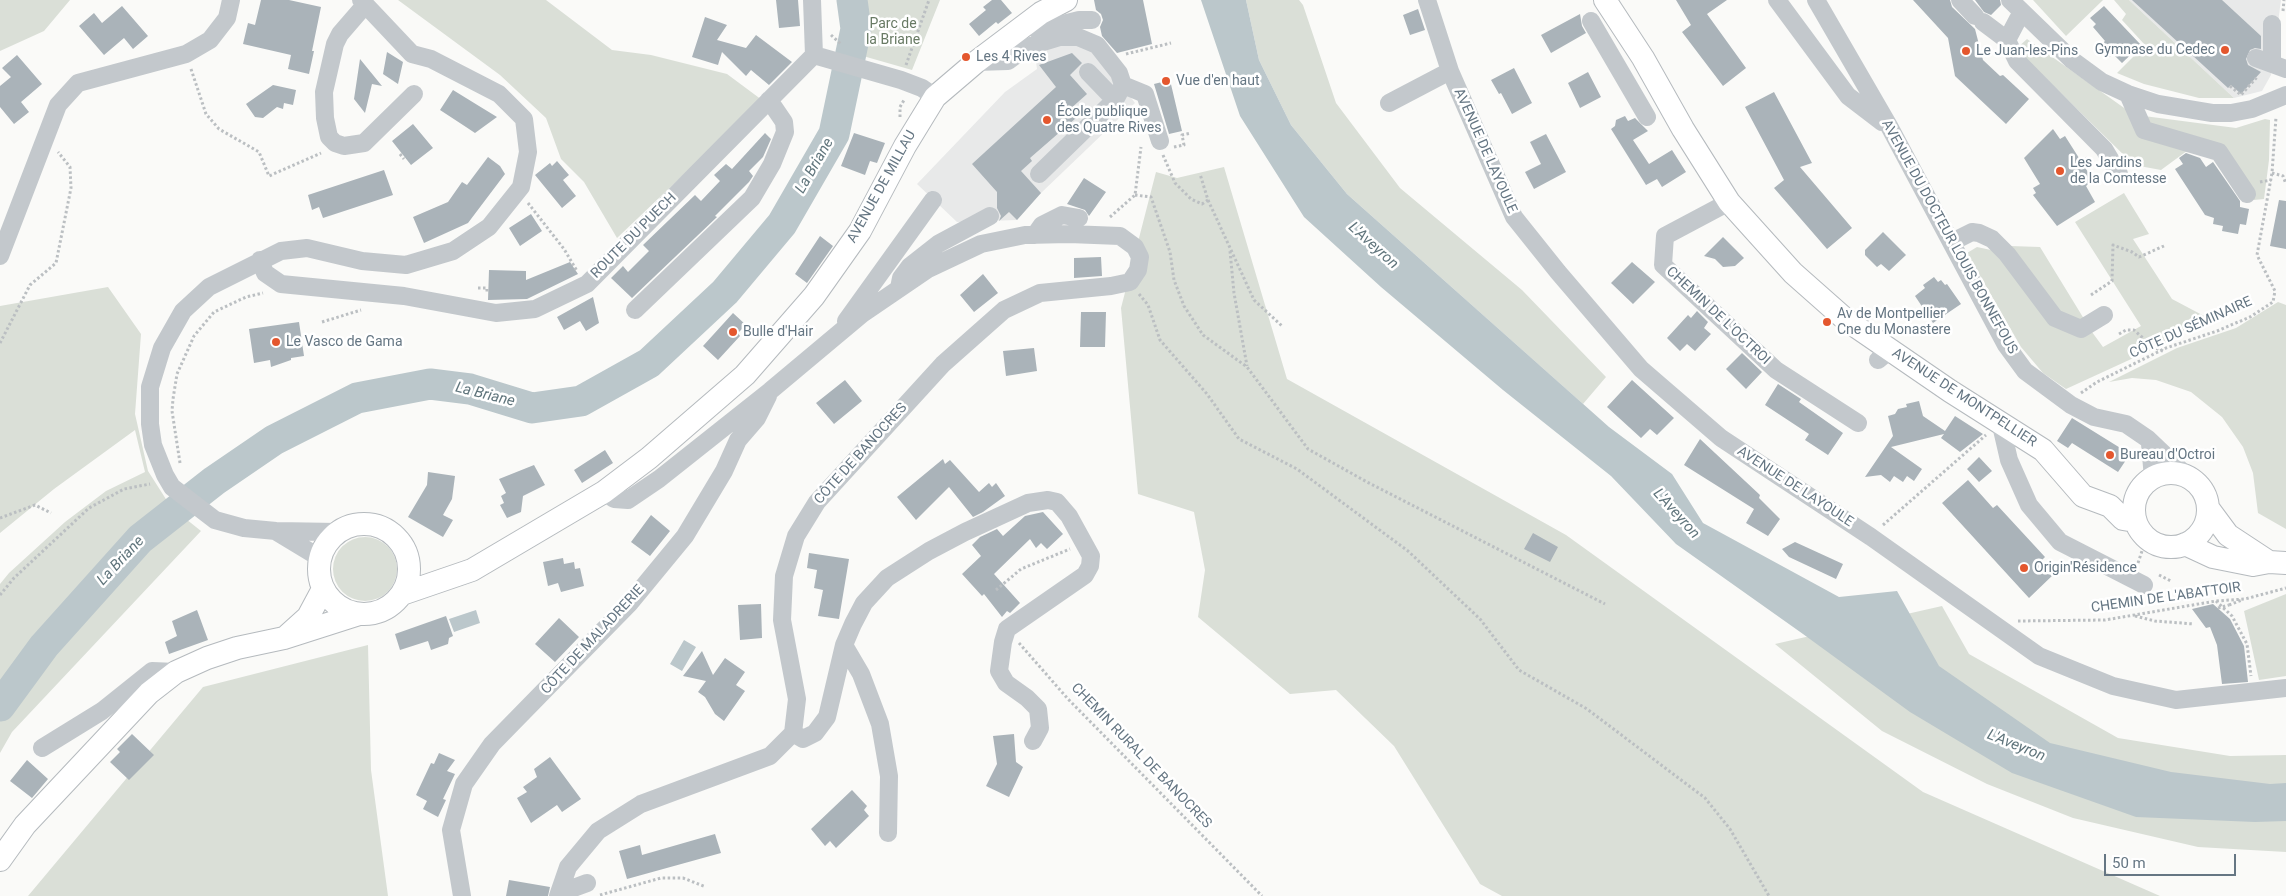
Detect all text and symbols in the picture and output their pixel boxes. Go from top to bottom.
park label: Parc de la Briane [866,16,920,48]
place label: Gymnase du Cedec [2095,42,2215,58]
place label: Le Juan-les-Pins [1976,43,2078,59]
marker: Gymnase du Cedec [2219,44,2231,56]
marker: Le Juan-les-Pins [1960,45,1972,57]
place label: Les 4 Rives [976,49,1046,65]
marker: Les 4 Rives [960,51,972,63]
place label: Vue d'en haut [1176,73,1260,89]
marker: Vue d'en haut [1160,75,1172,87]
street label: AVENUE DE LAYOULE [1450,86,1520,216]
place label: École publique des Quatre Rives [1057,104,1161,136]
marker: École publique des Quatre Rives [1041,114,1053,126]
street label: AVENUE DU DOCTEUR LOUIS BONNEFOUS [1877,117,2021,357]
street label: AVENUE DE MILLAU [844,128,920,246]
water label: La Briane [792,135,838,197]
place label: Les Jardins de la Comtesse [2070,155,2167,188]
marker: Les Jardins de la Comtesse [2054,165,2066,177]
street label: ROUTE DU PUECH [588,190,680,282]
water label: L'Aveyron [1344,219,1402,273]
street label: CHEMIN DE L'OCTROI [1662,263,1774,369]
street label: CÔTE DU SÉMINAIRE [2127,293,2255,363]
place label: Av de Montpellier Cne du Monastere [1837,306,1951,338]
marker: Av de Montpellier Cne du Monastere [1821,316,1833,328]
place label: Bulle d'Hair [743,324,813,340]
marker: Bulle d'Hair [727,326,739,338]
place label: Le Vasco de Gama [286,334,402,350]
marker: Le Vasco de Gama [270,336,282,348]
street label: AVENUE DE MONTPELLIER [1889,345,2039,451]
water label: La Briane [453,379,517,411]
street label: CÔTE DE BANOCRES [811,400,911,508]
street label: AVENUE DE LAYOULE [1734,443,1856,531]
place label: Bureau d'Octroi [2120,447,2215,463]
marker: Bureau d'Octroi [2104,449,2116,461]
water label: L'Aveyron [1649,485,1703,543]
water label: La Briane [94,533,148,589]
place label: Origin'Résidence [2034,560,2137,576]
marker: Origin'Résidence [2018,562,2030,574]
street label: CHEMIN DE L'ABATTOIR [2090,579,2242,617]
street label: CÔTE DE MALADRERIE [538,582,648,698]
street label: CHEMIN RURAL DE BANOCRES [1067,680,1215,832]
water label: L'Aveyron [1984,726,2048,766]
scale bar [2106,844,2238,876]
text: 50 m [2112,854,2146,872]

